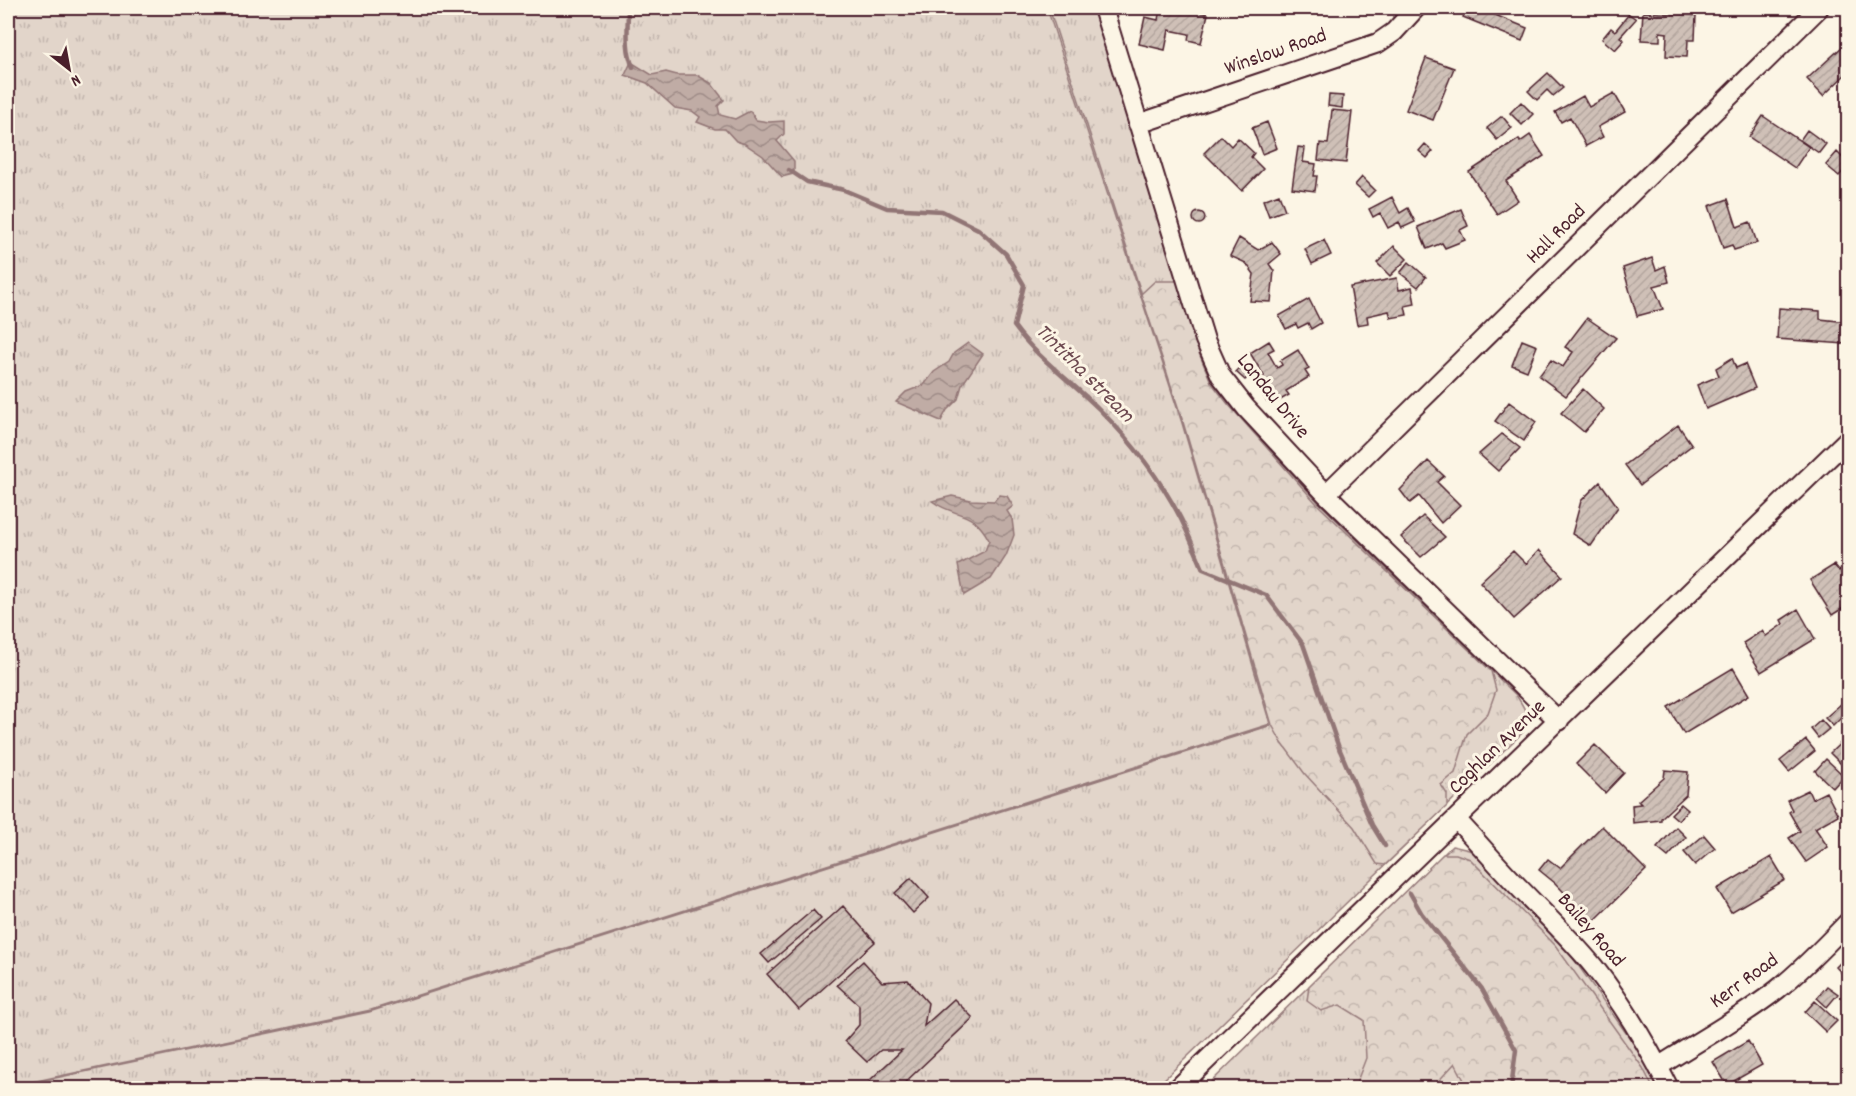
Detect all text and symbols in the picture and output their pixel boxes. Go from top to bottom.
street label: Winslow Road [1221,21,1331,85]
north arrow [39,39,99,99]
text: N [66,68,85,92]
street label: Hall Road [1520,198,1594,272]
water label: Tintitha stream [1027,317,1141,431]
street label: Landau Drive [1228,348,1316,446]
street label: Coghlan Avenue [1442,694,1554,802]
street label: Bailey Road [1549,887,1631,975]
street label: Kerr Road [1704,947,1786,1017]

